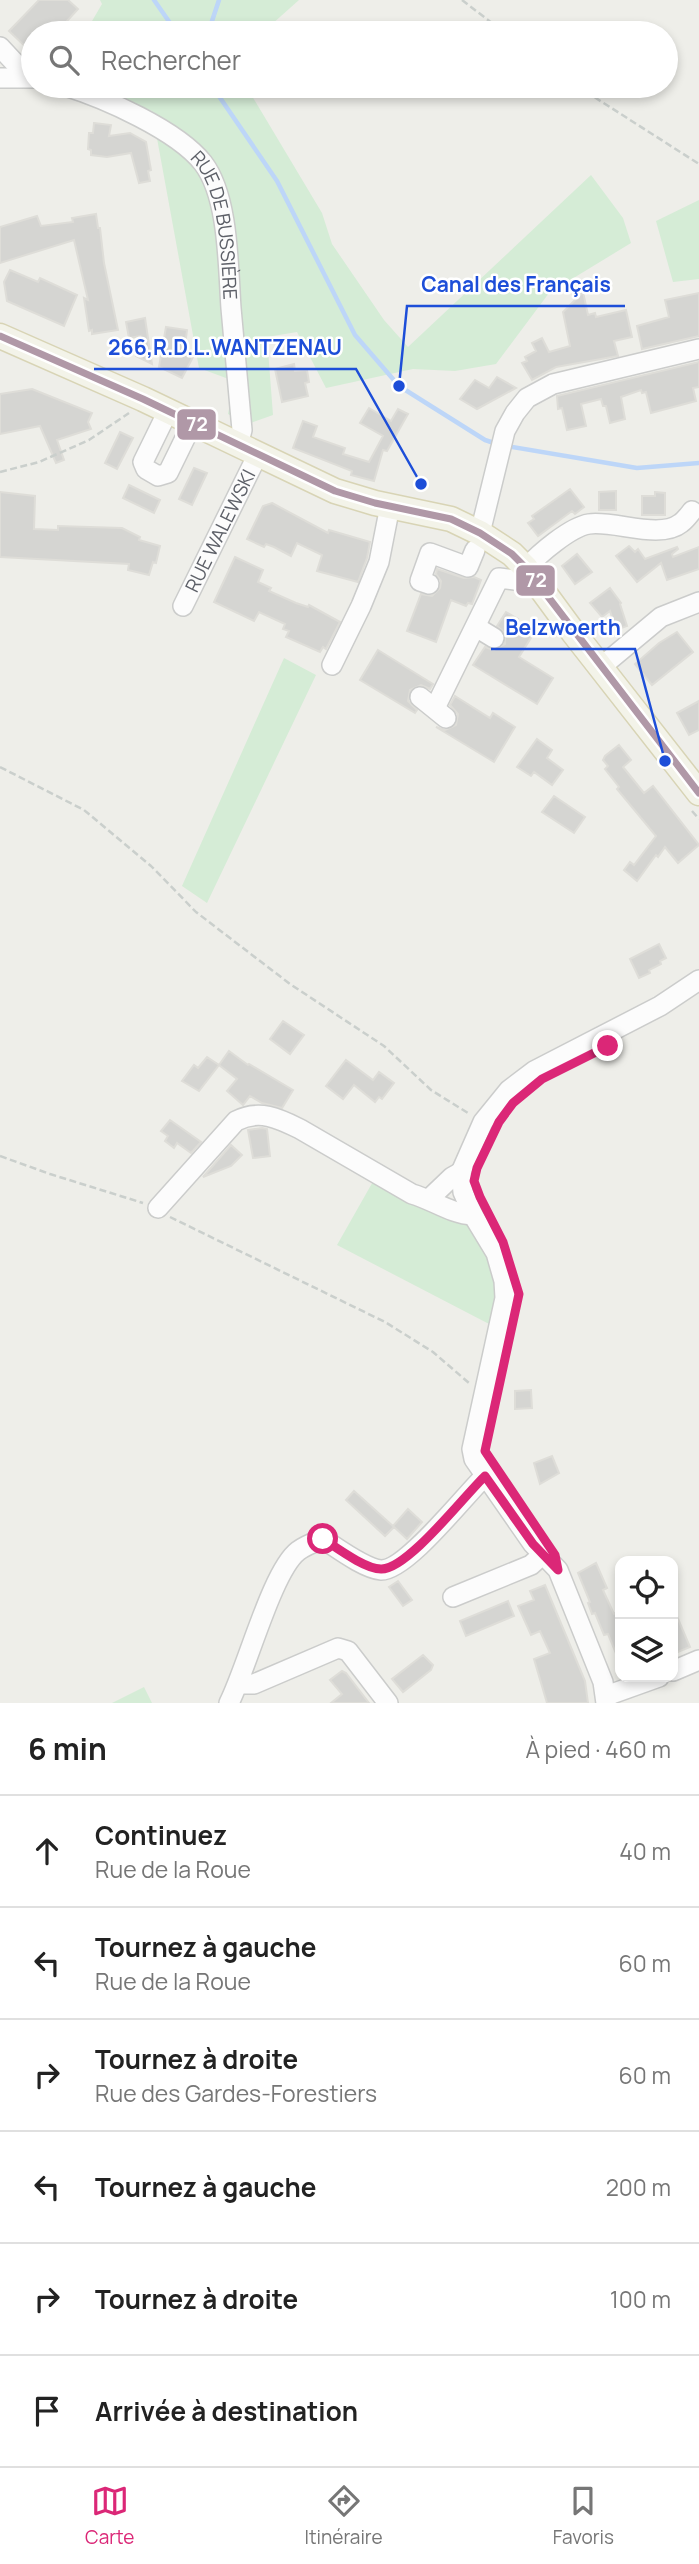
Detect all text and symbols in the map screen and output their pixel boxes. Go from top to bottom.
search box [21,21,678,98]
icon: search [45,41,83,79]
text: Rechercher [101,42,241,78]
street label: RUE DE BUSSIÈRE [185,145,243,300]
callout: Canal des Français [407,264,625,306]
text: Canal des Français [421,270,611,298]
callout: 266,R.D.L.WANTZENAU [94,327,356,369]
text: 266,R.D.L.WANTZENAU [108,333,342,361]
line badge: 72 [176,408,217,441]
text: 72 [186,411,208,437]
street label: RUE WALEWSKI [179,465,261,596]
line badge: 72 [515,564,556,597]
text: 72 [525,567,547,593]
callout: Belzwoerth [491,607,635,649]
text: Belzwoerth [505,613,621,641]
route end [592,1030,623,1061]
route start [307,1523,338,1554]
map controls [615,1556,678,1682]
button: locate [615,1556,678,1619]
button: layers [615,1619,678,1682]
text: 6 min [28,1728,107,1769]
text: À pied · 460 m [525,1733,671,1765]
text: Continuez [95,1817,227,1853]
icon: ahead [28,1832,66,1870]
text: 40 m [619,1835,671,1867]
text: Rue de la Roue [95,1853,251,1885]
text: Tournez à gauche [95,1929,316,1965]
icon: left [28,1944,66,1982]
text: 60 m [619,1947,671,1979]
text: Rue de la Roue [95,1965,251,1997]
text: Tournez à droite [95,2041,298,2077]
icon: right [28,2056,66,2094]
text: 60 m [619,2059,671,2091]
text: Rue des Gardes-Forestiers [95,2077,377,2109]
icon: left [28,2168,66,2206]
text: Tournez à gauche [95,2169,316,2205]
text: 200 m [606,2171,671,2203]
icon: right [28,2280,66,2318]
text: Tournez à droite [95,2281,298,2317]
text: 100 m [610,2283,671,2315]
icon: arrive [28,2392,66,2430]
text: Arrivée à destination [95,2393,358,2429]
tab: Carte [85,2482,134,2550]
tab: Itinéraire [305,2482,383,2550]
tab: Favoris [553,2482,614,2550]

